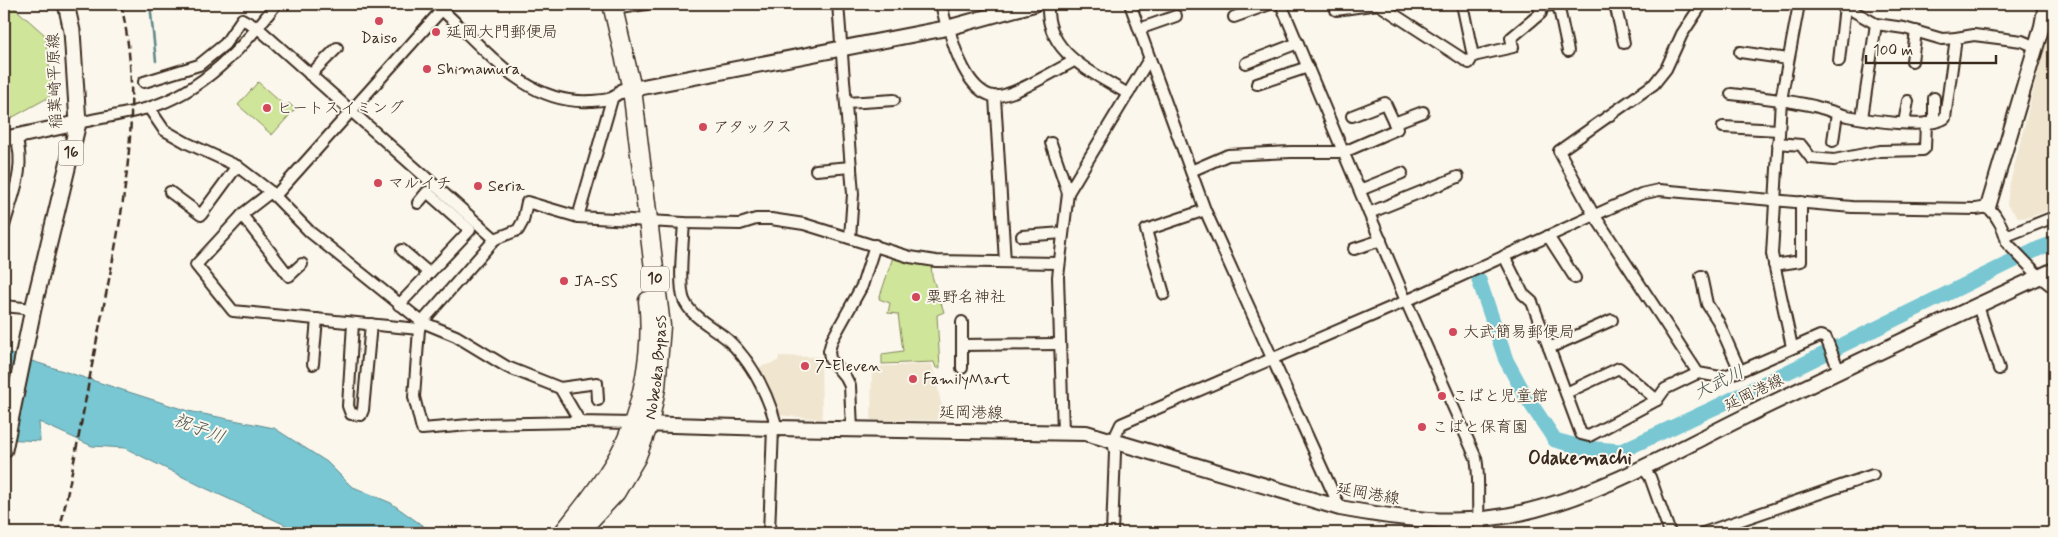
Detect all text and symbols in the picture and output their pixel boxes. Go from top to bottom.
marker: Daiso [373,15,385,27]
place label: 延岡大門郵便局 [446,22,558,43]
marker: 延岡大門郵便局 [430,26,442,38]
place label: Daiso [361,28,397,49]
scale bar [1866,32,1996,64]
street label: 稲葉崎平原線 [43,33,67,129]
text: 100 m [1873,41,1913,61]
place label: Shimamura [437,59,520,80]
marker: Shimamura [421,63,433,75]
place label: ヒートスイミング [277,98,404,119]
marker: ヒートスイミング [261,102,273,114]
place label: アタックス [713,117,792,138]
marker: アタックス [697,121,709,133]
road number: 16 [58,140,84,166]
place label: マルイチ [388,173,452,194]
place label: Seria [488,176,525,197]
marker: マルイチ [372,177,384,189]
marker: Seria [472,180,484,192]
road number: 10 [641,266,669,292]
place label: JA-SS [574,271,618,292]
marker: JA-SS [558,275,570,287]
place label: 粟野名神社 [926,287,1006,308]
marker: 粟野名神社 [910,291,922,303]
street label: Nobeoka Bypass [640,314,672,421]
place label: 大武簡易郵便局 [1463,322,1575,343]
marker: 大武簡易郵便局 [1447,326,1459,338]
place label: 7-Eleven [815,356,881,377]
marker: 7-Eleven [799,360,811,372]
water label: 大武川 [1689,360,1749,406]
place label: FamilyMart [923,369,1011,390]
street label: 延岡港線 [1721,370,1787,416]
marker: FamilyMart [907,373,919,385]
place label: こばと児童館 [1452,386,1548,407]
marker: こばと児童館 [1436,390,1448,402]
street label: 延岡港線 [939,402,1003,424]
water label: 祝子川 [169,408,229,450]
place label: こばと保育園 [1432,417,1528,438]
marker: こばと保育園 [1416,421,1428,433]
district label: Odakemachi [1528,446,1632,471]
street label: 延岡港線 [1335,478,1401,510]

